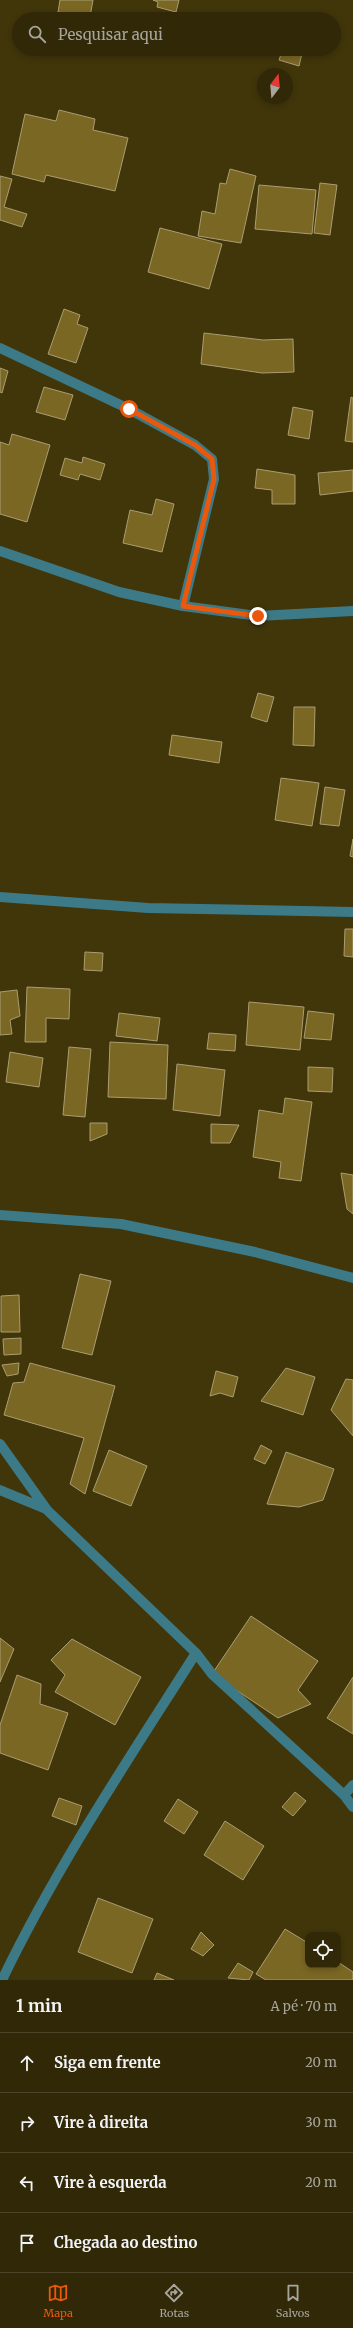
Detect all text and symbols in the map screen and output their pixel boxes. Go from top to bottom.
search box [12,12,341,56]
icon: search [26,23,48,45]
text: Pesquisar aqui [58,25,163,44]
north arrow [257,68,293,104]
route start [120,400,138,418]
route end [249,607,267,625]
map controls [305,1932,341,1968]
button: locate [305,1932,341,1968]
text: 1 min [16,1995,62,2017]
text: A pé · 70 m [271,1998,337,2015]
icon: ahead [16,2052,38,2074]
text: Siga em frente [54,2053,161,2072]
text: 20 m [305,2054,337,2071]
icon: right [16,2112,38,2134]
text: Vire à direita [54,2113,148,2132]
text: 30 m [305,2114,337,2131]
icon: left [16,2172,38,2194]
text: Vire à esquerda [54,2173,167,2192]
text: 20 m [305,2174,337,2191]
icon: arrive [16,2232,38,2254]
text: Chegada ao destino [54,2233,197,2252]
tab: Mapa [43,2282,73,2320]
tab: Rotas [159,2282,189,2320]
tab: Salvos [276,2282,310,2320]

